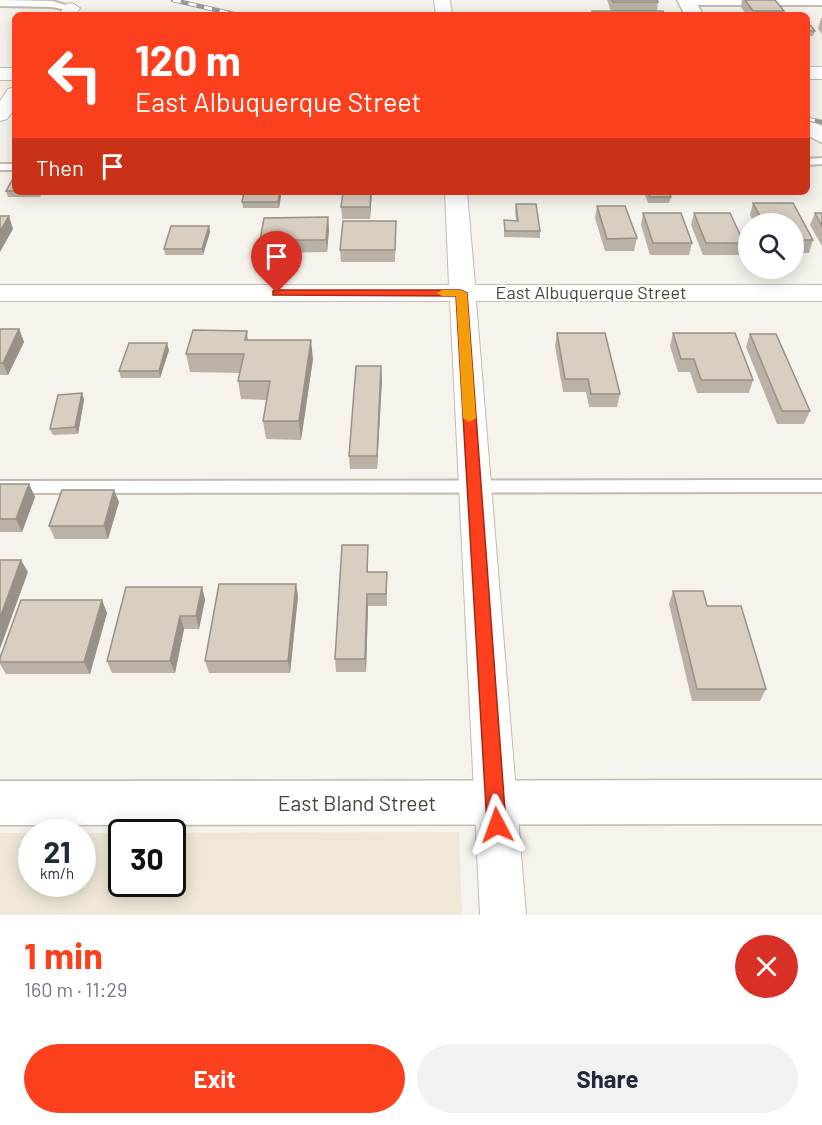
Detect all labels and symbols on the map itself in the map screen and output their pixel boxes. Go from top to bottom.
pin [251,231,302,293]
street label: East Albuquerque Street [496,281,686,303]
street label: East Bland Street [278,790,436,815]
position arrow [465,793,529,857]
speed limit sign: 30 [108,819,186,897]

